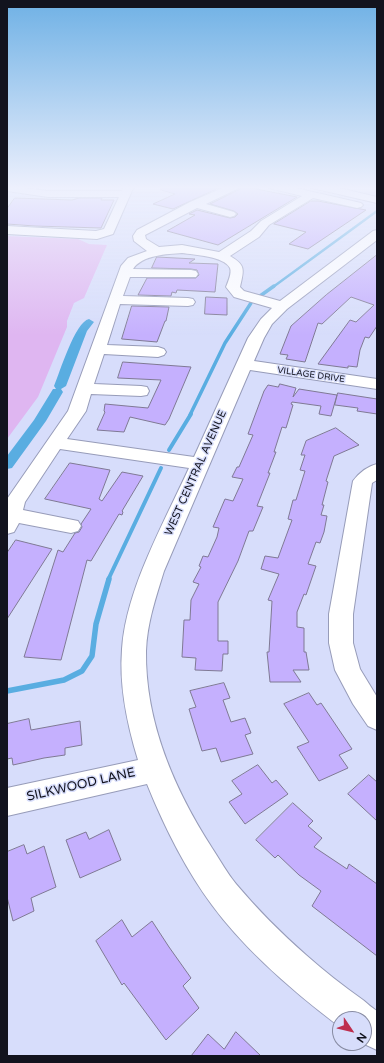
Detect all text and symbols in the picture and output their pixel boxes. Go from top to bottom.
street label: VILLAGE DRIVE [276,365,346,385]
street label: WEST CENTRAL AVENUE [162,408,230,538]
street label: SILKWOOD LANE [25,765,137,805]
north arrow [332,1011,372,1051]
text: N [354,1030,369,1045]

